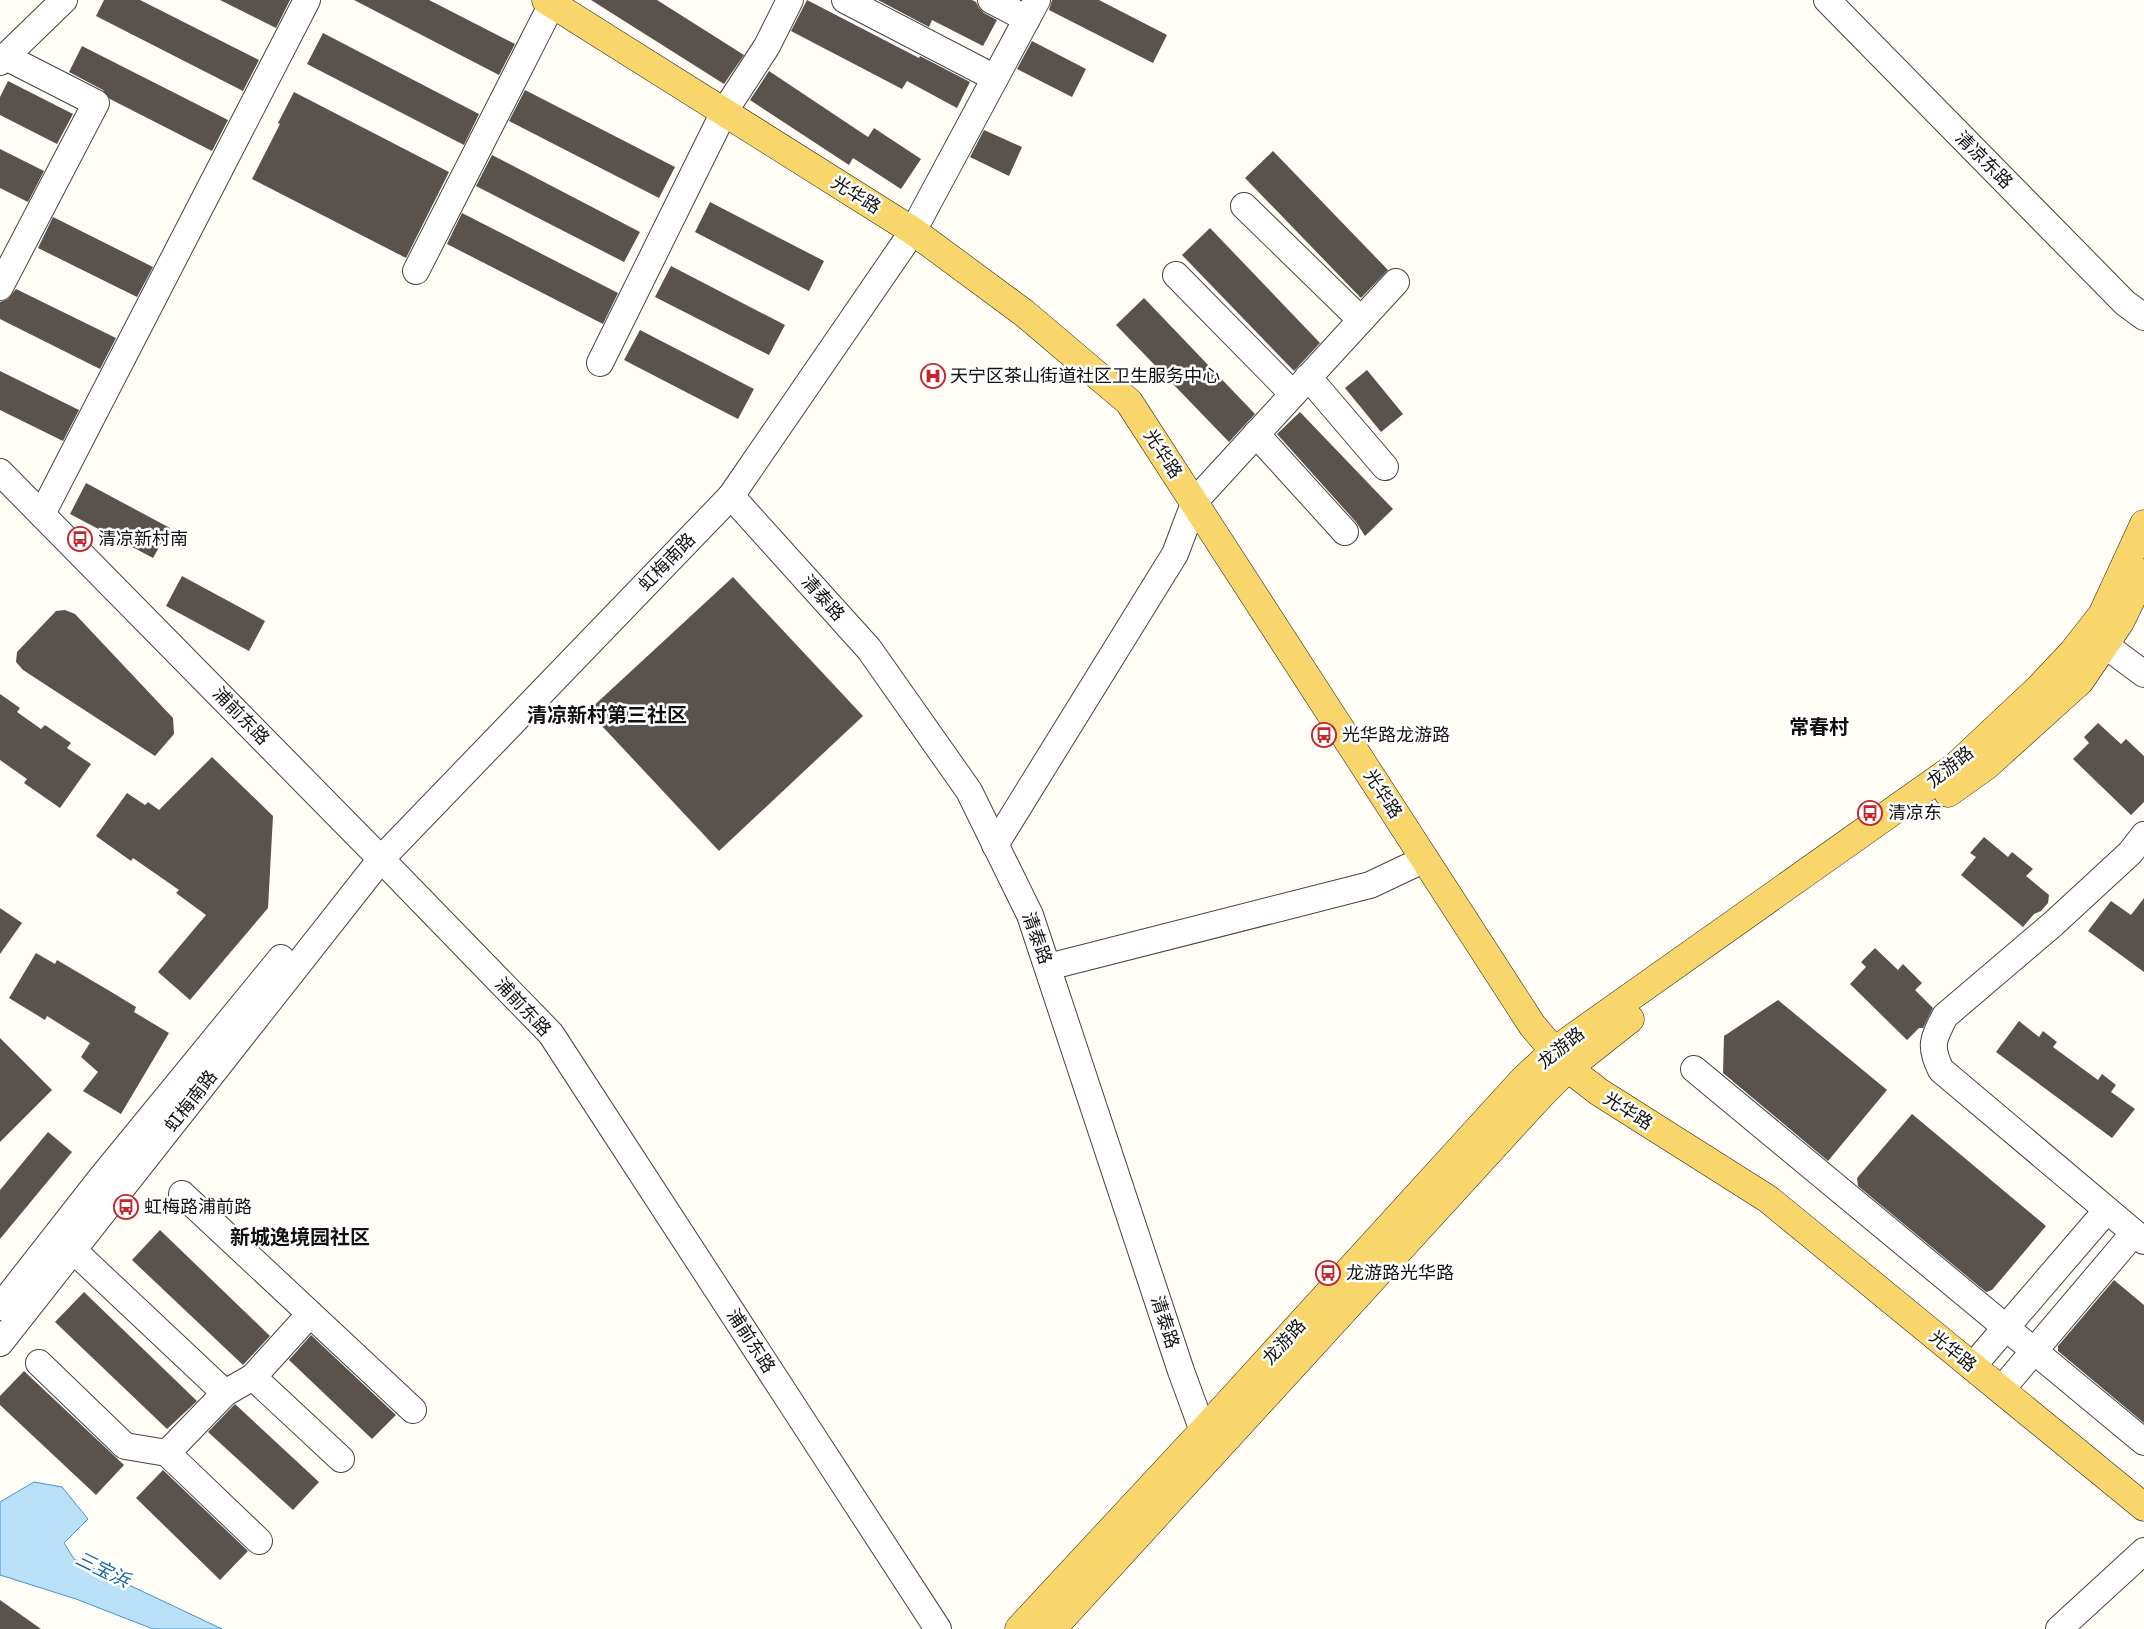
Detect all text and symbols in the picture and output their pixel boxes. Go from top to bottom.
street label: 清凉东路 [1951,125,2019,193]
street label: 光华路 [827,170,886,219]
hospital icon: 天宁区茶山街道社区卫生服务中心 [920,363,946,389]
place label: 天宁区茶山街道社区卫生服务中心 [950,363,1220,387]
street label: 光华路 [1139,424,1189,483]
bus stop icon: 清凉新村南 [67,526,93,552]
place label: 清凉新村南 [98,526,188,550]
street label: 虹梅南路 [633,527,700,596]
street label: 清泰路 [797,569,851,625]
street label: 浦前东路 [208,681,275,750]
district label: 清凉新村第三社区 [527,701,687,728]
district label: 常春村 [1789,713,1849,740]
bus stop icon: 光华路龙游路 [1311,722,1337,748]
place label: 光华路龙游路 [1342,722,1450,746]
street label: 龙游路 [1921,740,1978,793]
street label: 光华路 [1359,764,1409,823]
bus stop icon: 清凉东 [1857,800,1883,826]
place label: 清凉东 [1888,800,1942,824]
street label: 清泰路 [1017,908,1058,967]
street label: 浦前东路 [490,972,557,1041]
street label: 龙游路 [1532,1021,1589,1074]
street label: 虹梅南路 [159,1065,222,1136]
street label: 光华路 [1599,1086,1658,1135]
bus stop icon: 虹梅路浦前路 [113,1194,139,1220]
place label: 虹梅路浦前路 [144,1194,252,1218]
district label: 新城逸境园社区 [230,1223,370,1250]
bus stop icon: 龙游路光华路 [1315,1260,1341,1286]
place label: 龙游路光华路 [1346,1260,1454,1284]
street label: 清泰路 [1146,1292,1186,1351]
street label: 浦前东路 [722,1304,782,1377]
street label: 龙游路 [1256,1313,1310,1369]
street label: 光华路 [1925,1324,1982,1377]
water label: 三宝浜 [72,1545,136,1593]

